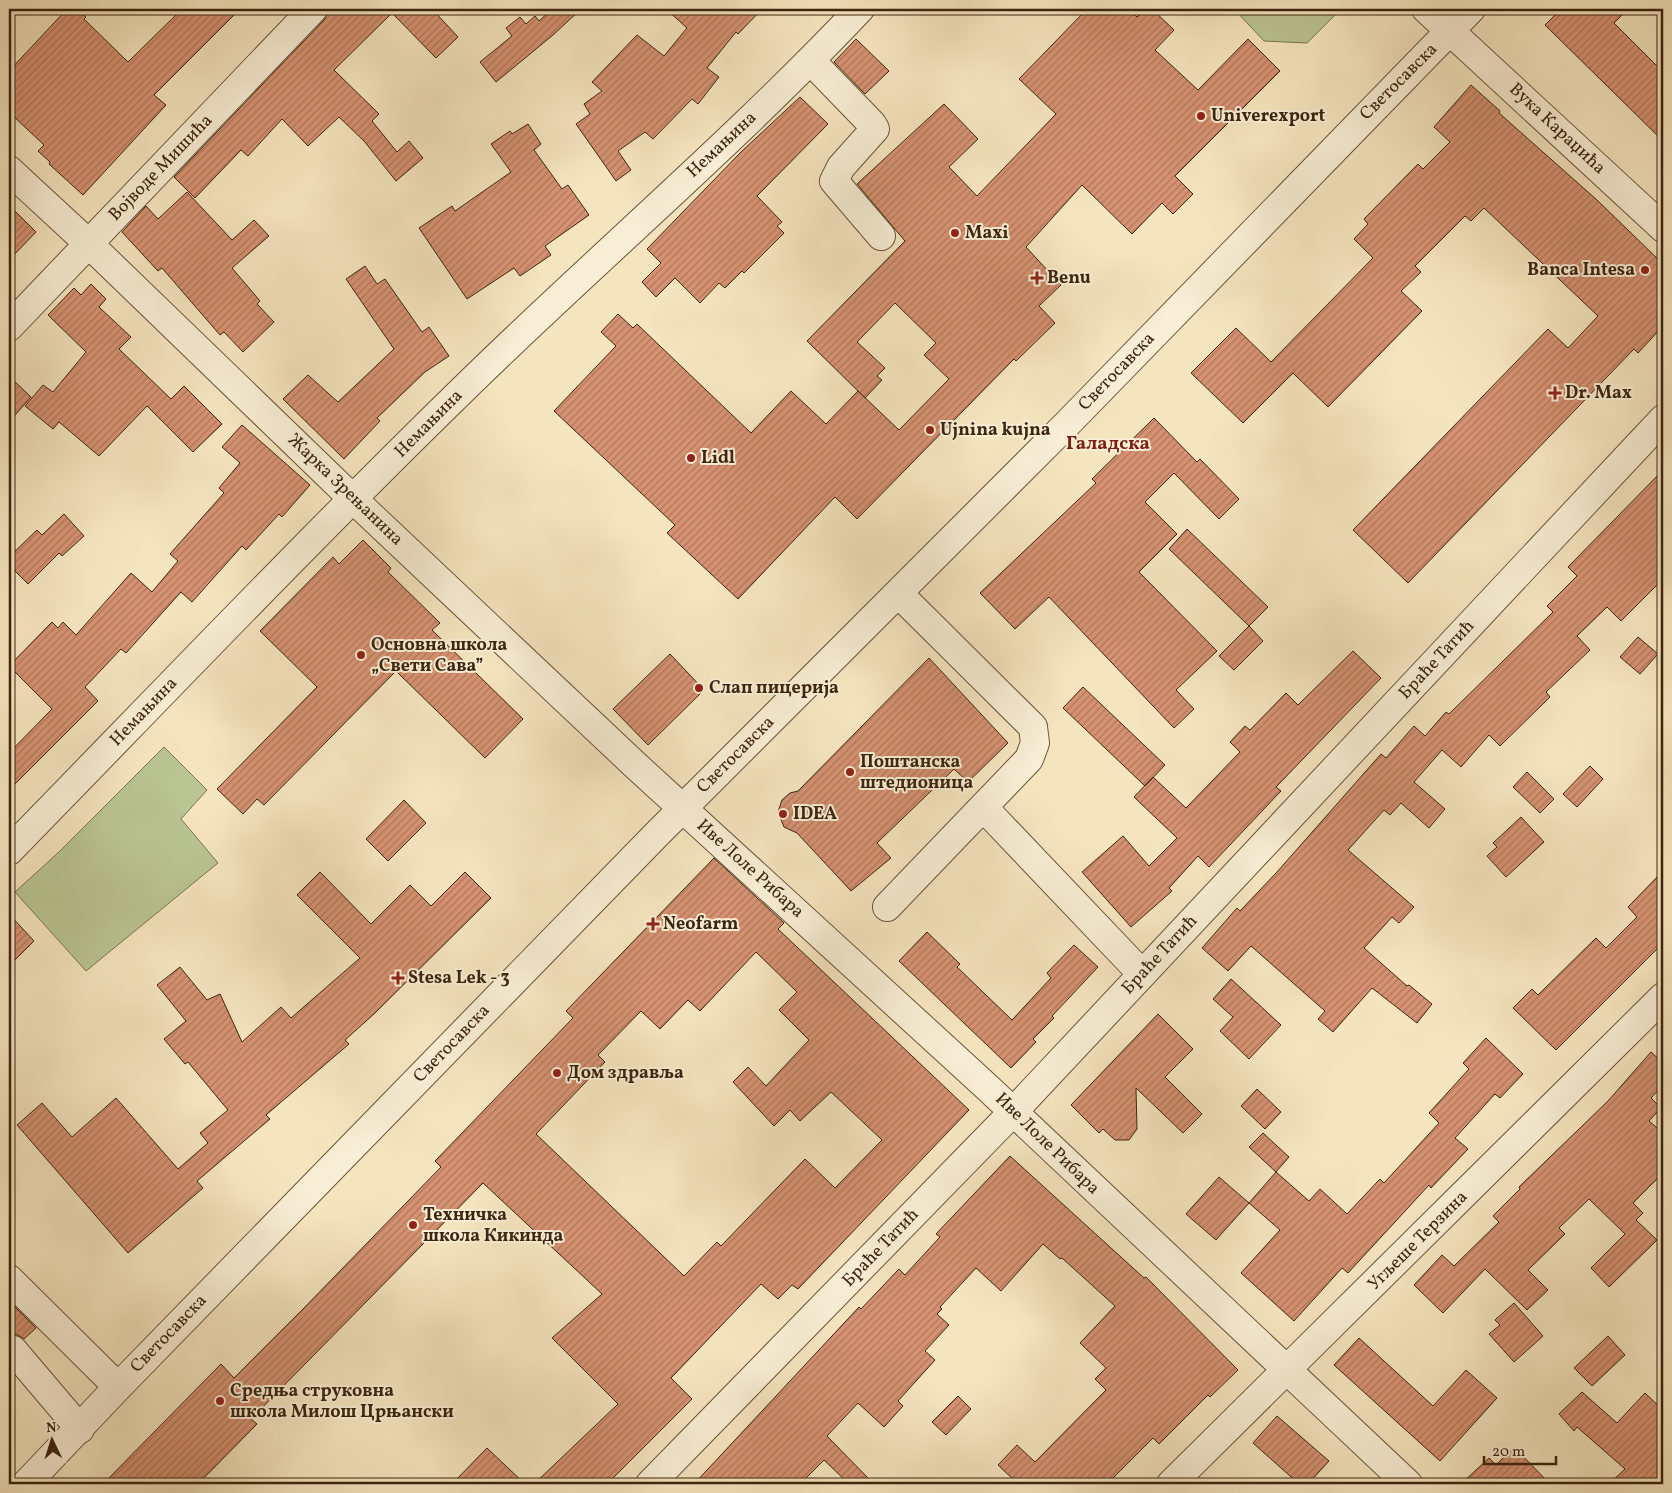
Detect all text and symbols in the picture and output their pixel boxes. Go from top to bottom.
street label: Светосавска [1355,38,1443,126]
street label: Вука Караџића [1503,78,1611,180]
place label: Univerexport [1211,104,1326,129]
street label: Немањина [681,106,763,184]
street label: Војводе Мишића [103,109,219,227]
marker: Univerexport [1195,110,1207,122]
place label: Maxi [965,221,1009,246]
marker: Maxi [949,227,961,239]
place label: Banca Intesa [1527,258,1635,283]
marker: Banca Intesa [1639,264,1651,276]
place label: Benu [1047,266,1091,291]
marker: Benu [1031,272,1043,284]
street label: Светосавска [1073,327,1161,417]
place label: Dr. Max [1565,381,1632,406]
street label: Немањина [389,384,469,464]
marker: Dr. Max [1549,387,1561,399]
place label: Ujnina kujna [940,418,1051,443]
marker: Ujnina kujna [924,424,936,436]
street label: Жарка Зрењанина [282,428,408,552]
district label: Галадска [1066,431,1150,457]
place label: Lidl [701,446,735,471]
marker: Lidl [685,452,697,464]
street label: Браће Татић [1393,614,1481,705]
place label: Основна школа „Свети Сава” [371,633,507,679]
marker: Основна школа „Свети Сава” [355,649,367,661]
street label: Немањина [105,672,183,752]
place label: Слап пицерија [709,676,839,701]
marker: Слап пицерија [693,682,705,694]
street label: Светосавска [692,711,780,799]
place label: Поштанска штедионица [860,750,973,796]
marker: Поштанска штедионица [844,766,856,778]
place label: IDEA [793,802,837,827]
marker: IDEA [777,808,789,820]
street label: Иве Лоле Рибара [691,814,809,924]
street label: Браће Татић [1116,909,1204,1000]
place label: Neofarm [663,912,738,937]
marker: Neofarm [647,918,659,930]
place label: Stesa Lek - 3 [408,966,510,991]
marker: Stesa Lek - 3 [392,972,404,984]
street label: Светосавска [408,999,496,1089]
place label: Дом здравља [567,1061,684,1086]
marker: Дом здравља [551,1067,563,1079]
street label: Иве Лоле Рибара [989,1087,1105,1201]
street label: Угљеше Терзина [1362,1185,1474,1297]
place label: Техничка школа Кикинда [423,1203,564,1249]
street label: Браће Татић [837,1203,925,1293]
marker: Техничка школа Кикинда [407,1219,419,1231]
street label: Светосавска [125,1289,213,1379]
place label: Средња струковна школа Милош Црњански [230,1379,454,1425]
marker: Средња струковна школа Милош Црњански [214,1395,226,1407]
north arrow [28,1416,78,1466]
text: N [45,1419,57,1438]
scale bar [1484,1433,1557,1465]
text: 20 m [1492,1442,1525,1463]

